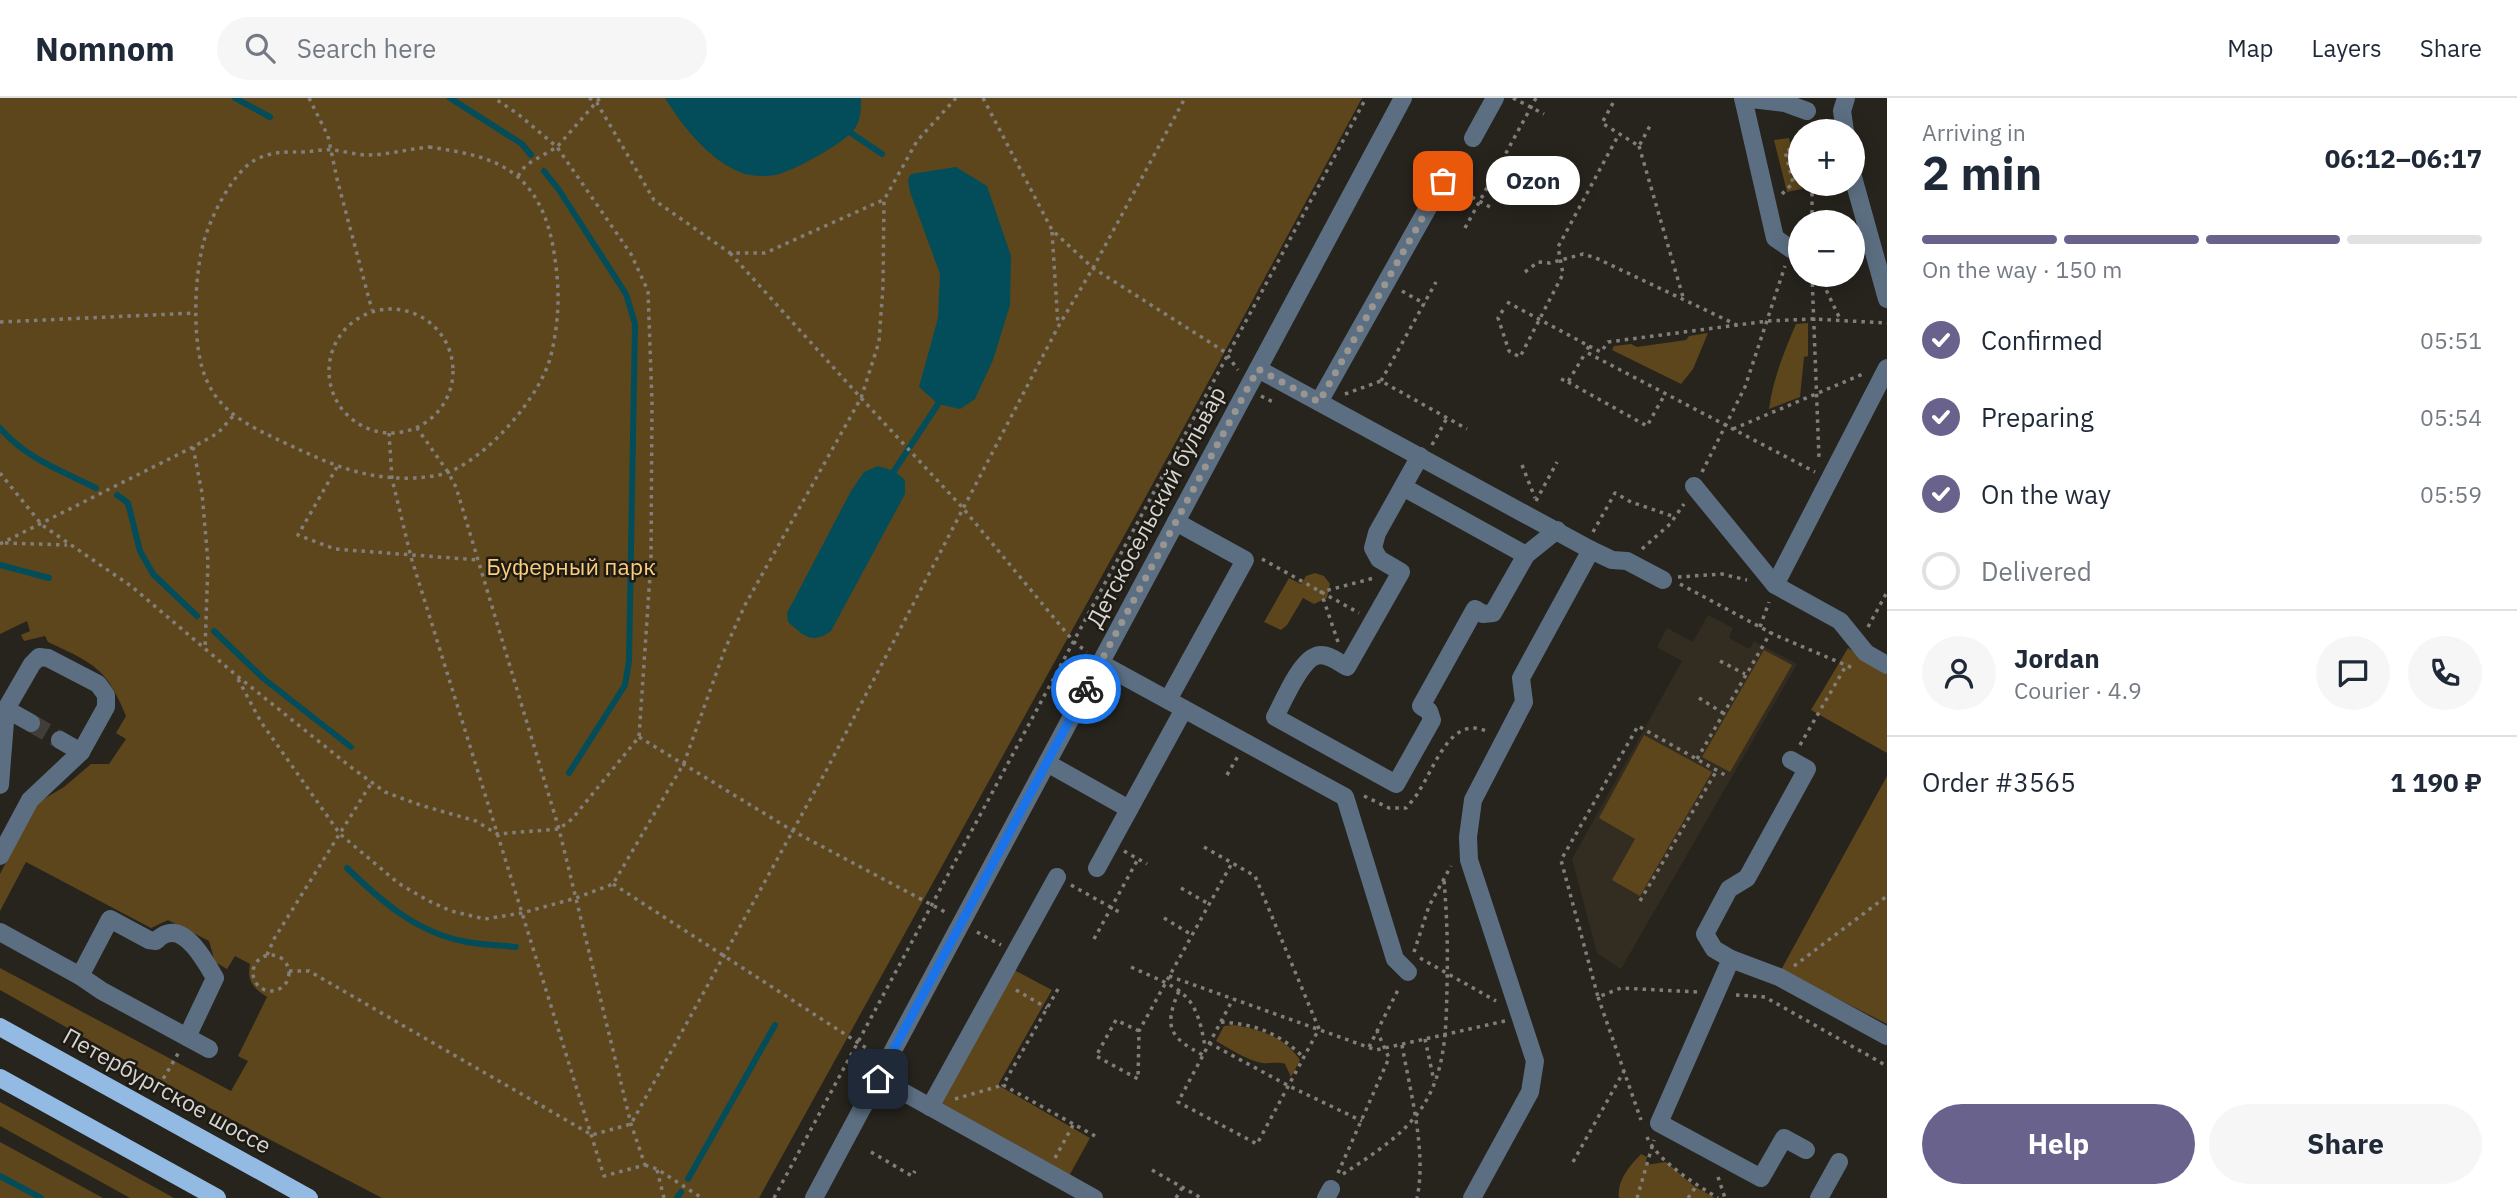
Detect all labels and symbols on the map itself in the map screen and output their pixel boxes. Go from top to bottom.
pin [1413,151,1473,211]
callout: Ozon [1485,156,1580,206]
street label: Детскосельский бульвар [1079,381,1232,632]
park label: Буферный парк [486,551,656,581]
courier [1051,654,1121,724]
street label: Петербургское шоссе [58,1020,277,1160]
pin [848,1049,908,1109]

